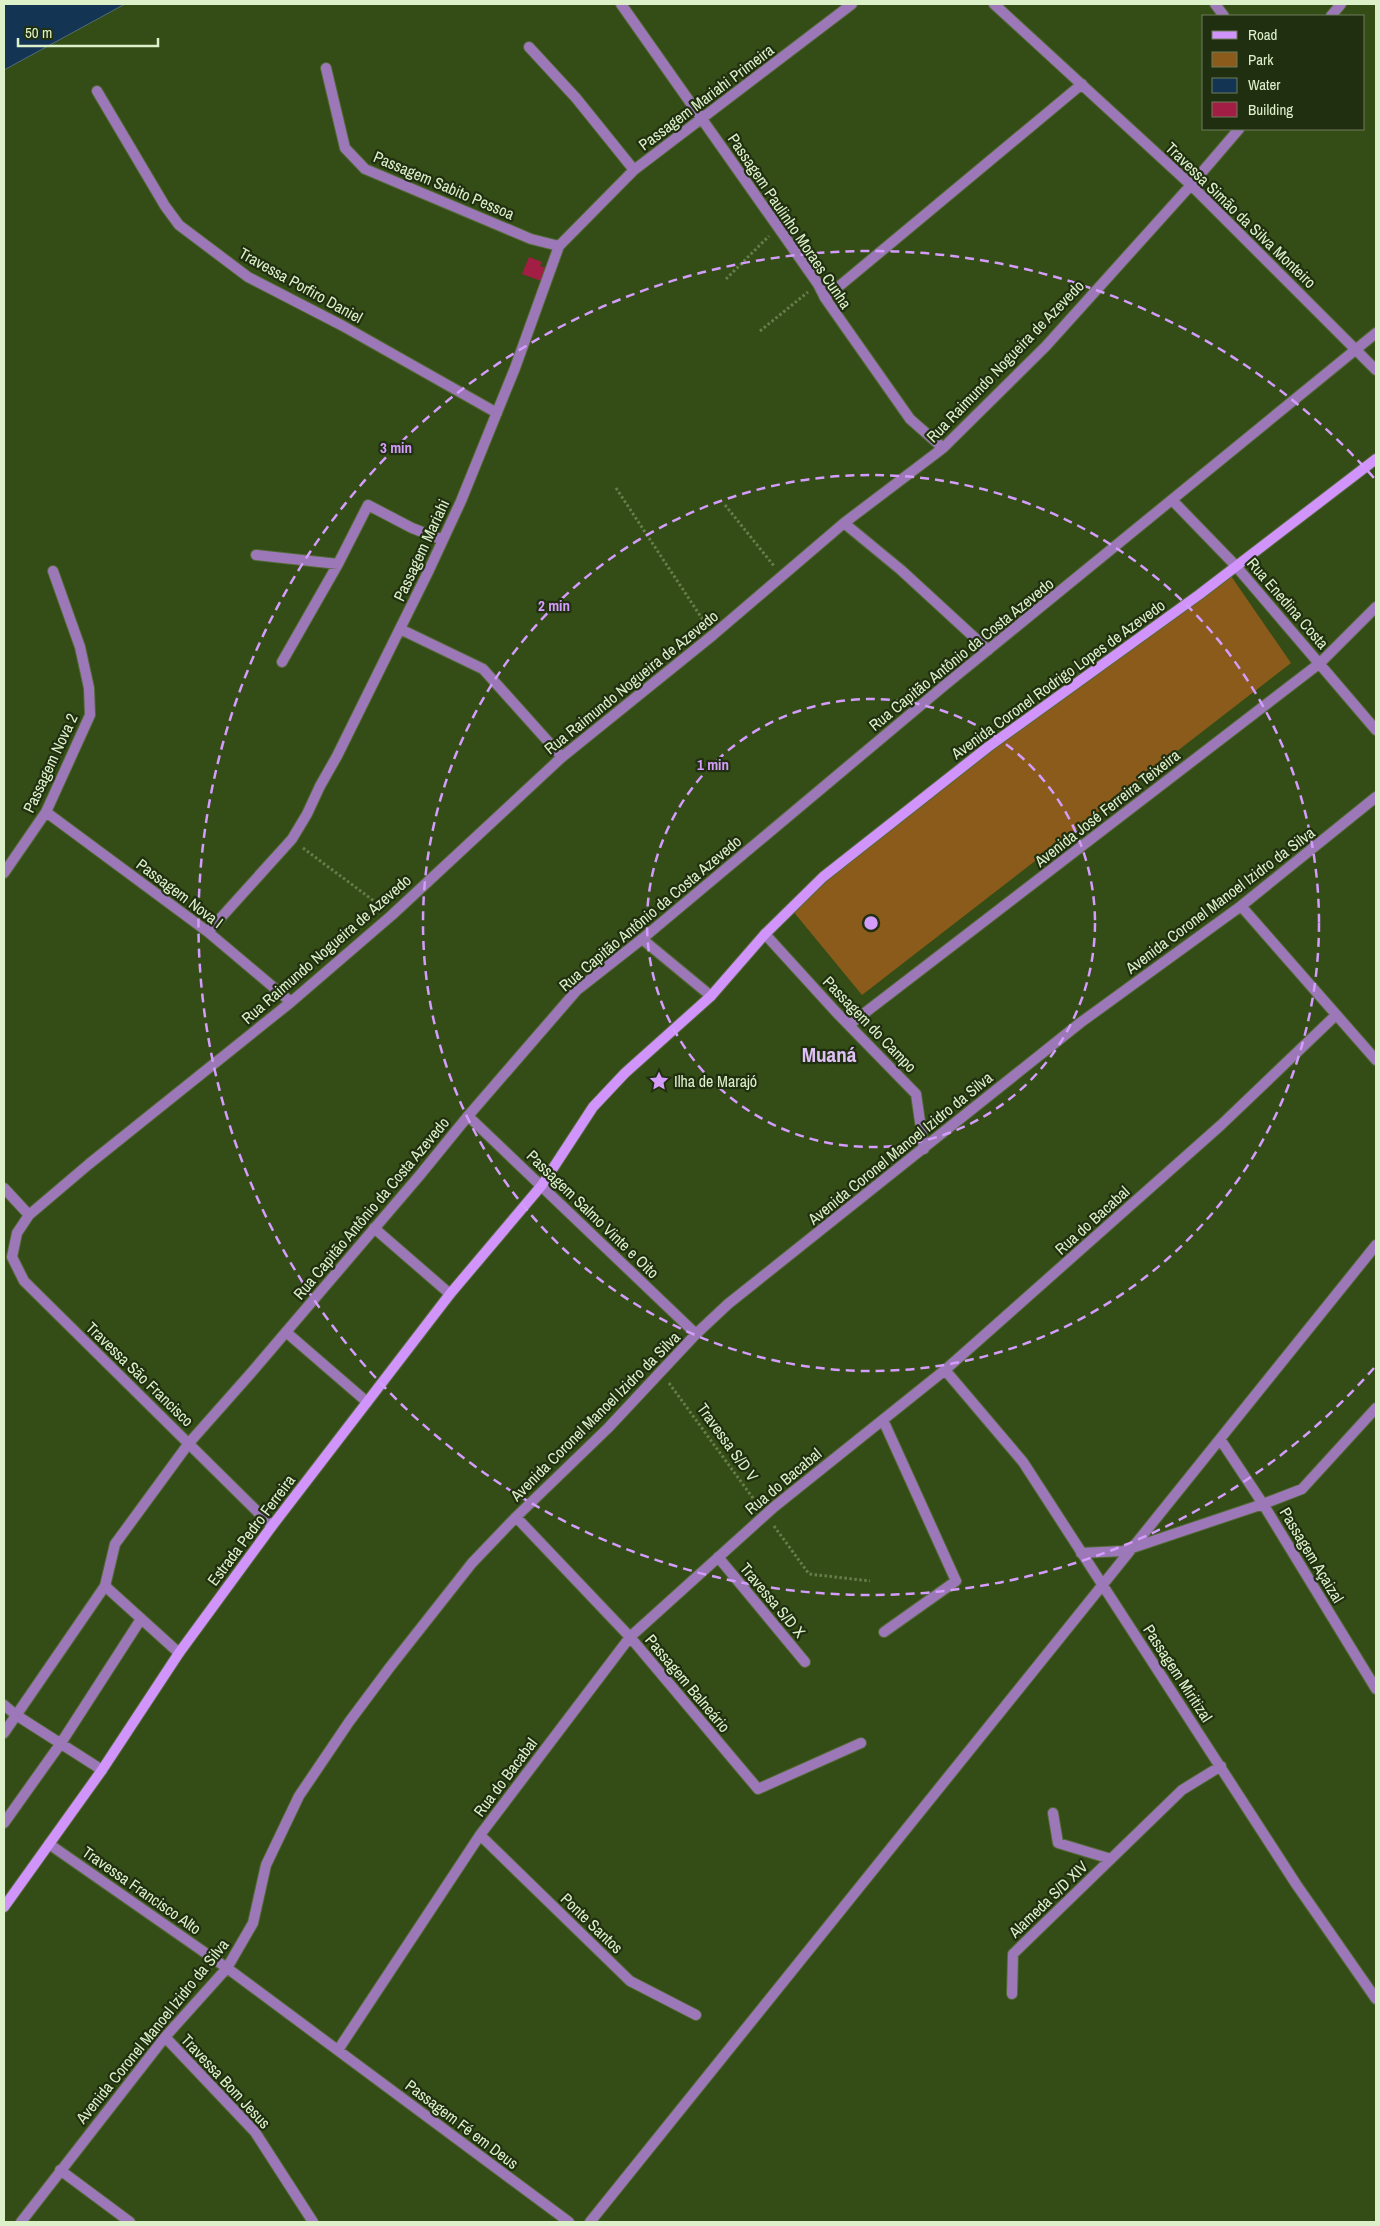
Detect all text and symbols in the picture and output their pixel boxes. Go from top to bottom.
scale bar [18,15,158,47]
legend [1202,15,1365,130]
text: 50 m [25,22,52,43]
text: Road [1248,24,1277,45]
street label: Passagem Mariahi Primeira [634,38,779,155]
text: Park [1248,49,1274,70]
text: Water [1248,74,1280,95]
text: Building [1248,99,1293,120]
street label: Passagem Paulinho Moraes Cunha [723,129,857,314]
street label: Travessa Simão da Silva Monteiro [1161,137,1321,293]
street label: Passagem Sabito Pessoa [370,145,518,225]
street label: Travessa Porfiro Daniel [235,242,367,328]
street label: Rua Raimundo Nogueira de Azevedo [921,275,1089,447]
text: 3 min [380,437,412,458]
street label: Passagem Mariahi [388,495,454,605]
street label: Rua Enedina Costa [1242,553,1334,654]
street label: Rua Capitão Antônio da Costa Azevedo [864,572,1058,736]
street label: Avenida Coronel Rodrigo Lopes de Azevedo [946,594,1169,765]
text: 2 min [538,595,570,616]
street label: Rua Raimundo Nogueira de Azevedo [539,605,723,759]
street label: Passagem Nova 2 [17,710,83,816]
street label: Avenida José Ferreira Teixeira [1029,744,1185,872]
text: 1 min [697,754,729,775]
street label: Avenida Coronel Manoel Izidro da Silva [1120,821,1320,979]
street label: Rua Capitão Antônio da Costa Azevedo [554,830,746,996]
street label: Passagem Nova I [132,853,228,933]
street label: Rua Raimundo Nogueira de Azevedo [236,869,416,1029]
centre of rings [862,914,880,932]
street label: Passagem do Campo [818,971,922,1077]
district label: Muaná [802,1040,857,1069]
street label: Avenida Coronel Manoel Izidro da Silva [802,1066,997,1230]
place icon: Ilha de Marajó [648,1070,670,1092]
place label: Ilha de Marajó [674,1070,757,1092]
street label: Rua Capitão Antônio da Costa Azevedo [288,1112,454,1304]
street label: Passagem Salmo Vinte e Oito [522,1145,664,1283]
street label: Rua do Bacabal [1050,1181,1134,1259]
street label: Travessa São Francisco [81,1317,199,1431]
street label: Avenida Coronel Manoel Izidro da Silva [505,1326,685,1506]
street label: Travessa S/D V [692,1399,764,1486]
street label: Rua do Bacabal [740,1443,826,1519]
street label: Estrada Pedro Ferreira [202,1469,300,1590]
street label: Passagem Açaizal [1275,1503,1349,1607]
street label: Travessa S/D X [735,1558,811,1642]
street label: Passagem Miritizal [1138,1620,1218,1726]
street label: Passagem Balneário [640,1629,736,1737]
street label: Rua do Bacabal [468,1733,542,1821]
street label: Travessa Francisco Alto [78,1841,206,1939]
street label: Alameda S/D XIV [1003,1855,1093,1943]
street label: Ponte Santos [556,1888,628,1958]
street label: Avenida Coronel Manoel Izidro da Silva [70,1934,234,2129]
street label: Travessa Bom Jesus [176,2029,276,2133]
street label: Passagem Fé em Deus [401,2074,523,2174]

